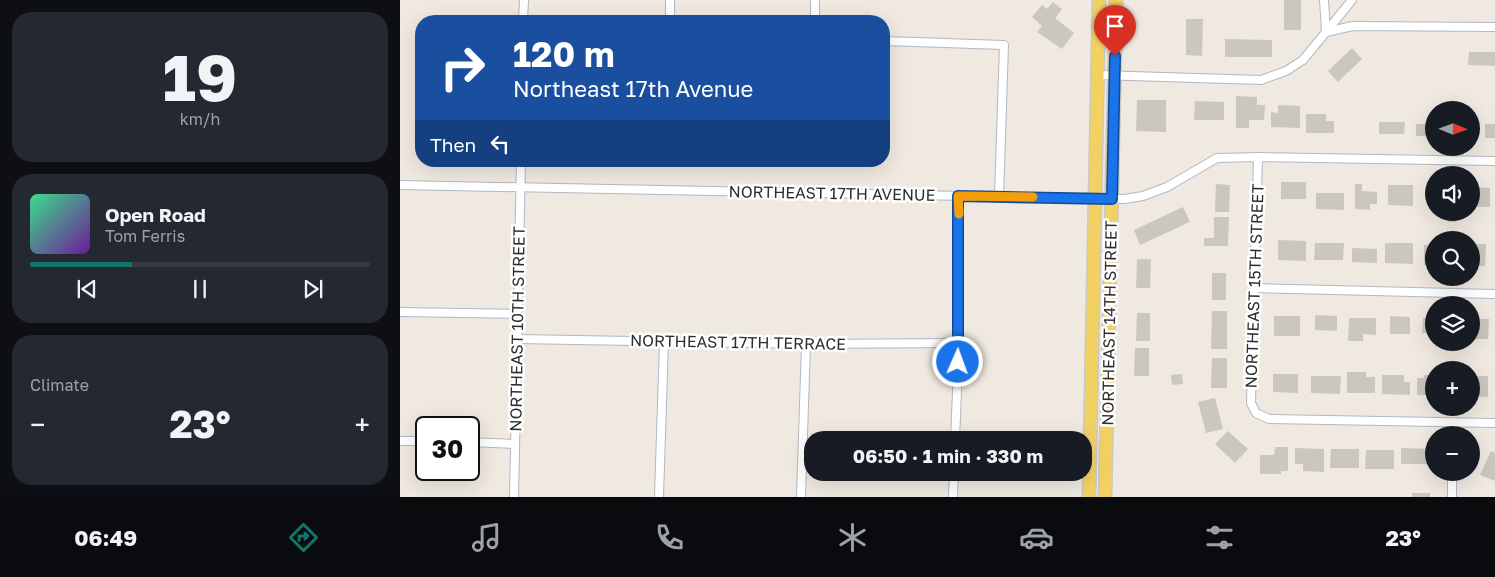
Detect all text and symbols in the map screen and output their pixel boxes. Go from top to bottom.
pin [1094,5,1136,56]
icon: arrive [1101,12,1129,40]
text: 120 m [513,33,615,75]
icon: right [430,35,495,100]
text: 19 [163,37,237,115]
text: Northeast 17th Avenue [513,75,753,102]
north arrow [1425,101,1480,156]
map controls [1425,101,1480,481]
text: km/h [180,109,220,129]
icon: left [486,130,514,158]
text: Then [430,133,476,156]
button: sound [1425,166,1480,221]
street label: NORTHEAST 17TH AVENUE [728,181,936,205]
street label: NORTHEAST 15TH STREET [1240,183,1268,389]
text: Open Road [105,203,206,226]
street label: NORTHEAST 14TH STREET [1097,220,1121,426]
text: Tom Ferris [105,226,185,246]
street label: NORTHEAST 10TH STREET [505,226,529,432]
button: search [1425,231,1480,286]
icon: previous [73,275,101,303]
icon: pause [186,275,214,303]
icon: next [299,275,327,303]
button: layers [1425,296,1480,351]
street label: NORTHEAST 17TH TERRACE [630,330,846,354]
position arrow [931,335,983,387]
button: + [1425,361,1480,416]
text: Climate [30,375,89,395]
text: 23° [169,401,231,446]
text: − [30,408,45,441]
text: + [355,408,370,441]
speed limit sign: 30 [415,416,480,481]
button: − [1425,426,1480,481]
text: 06:50 · 1 min · 330 m [853,444,1043,467]
icon: directions [286,520,321,555]
icon: music [469,520,504,555]
icon: phone [652,520,687,555]
icon: climate [835,520,870,555]
icon: car [1019,520,1054,555]
icon: filters [1202,520,1237,555]
text: 06:49 [74,524,137,551]
text: 23° [1385,524,1421,551]

